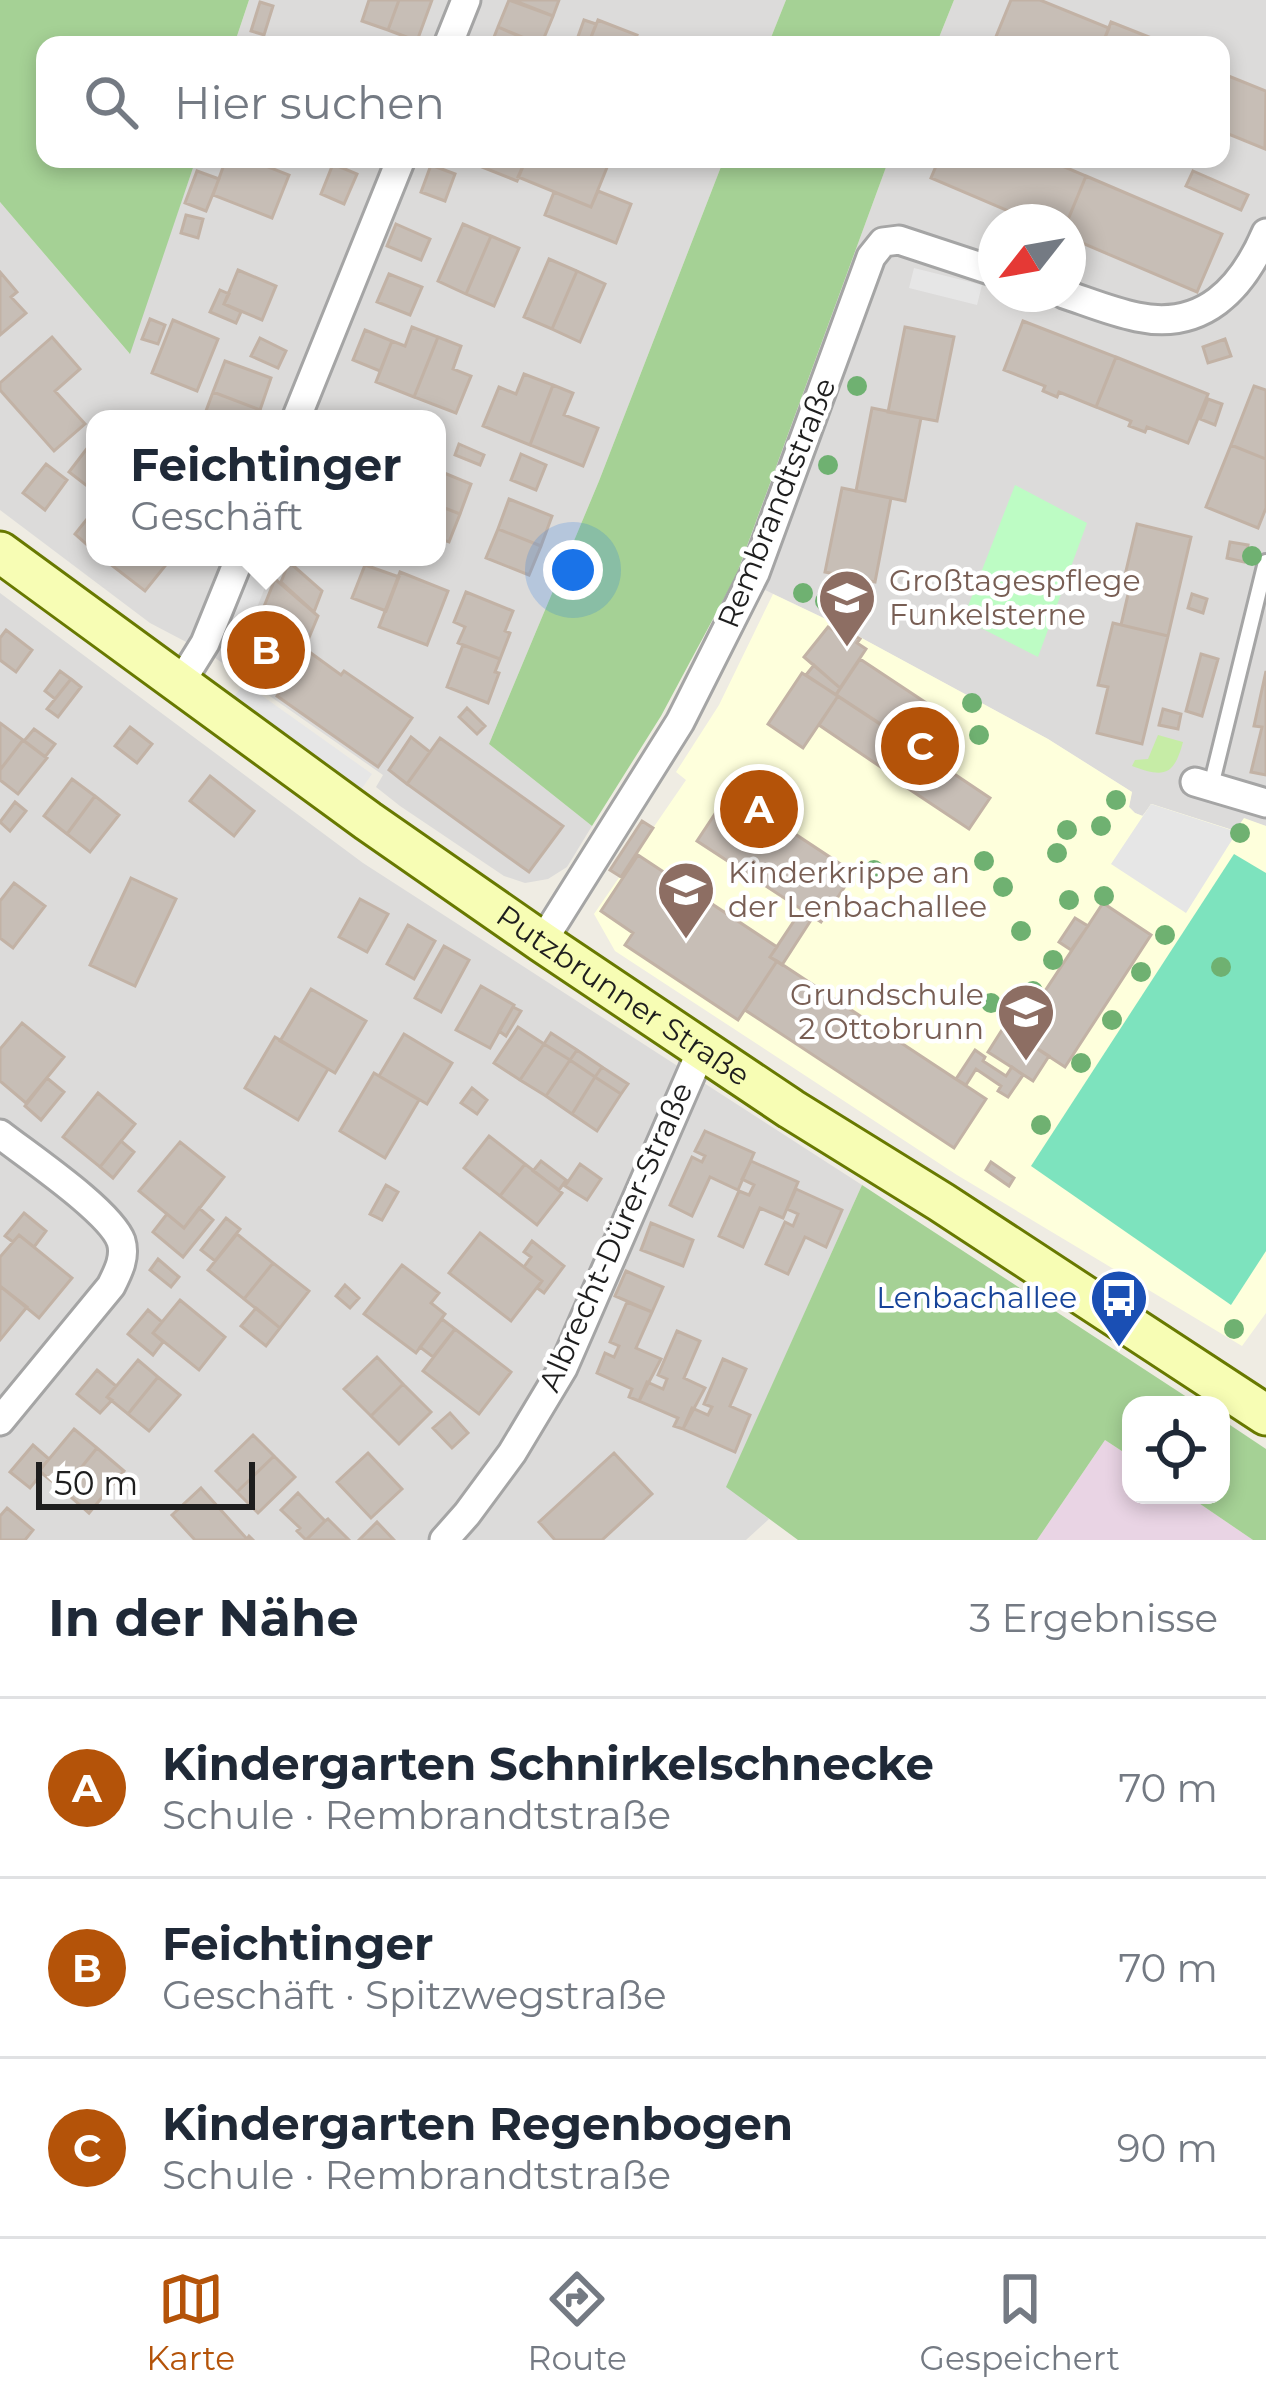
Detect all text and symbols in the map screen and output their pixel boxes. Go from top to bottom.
search box [36,36,1230,168]
icon: search [78,69,144,135]
text: Hier suchen [174,75,445,130]
north arrow [978,204,1086,312]
street label: Rembrandtstraße [709,372,844,633]
popup [86,410,446,566]
text: Feichtinger [130,437,402,492]
text: Geschäft [130,492,303,540]
your location [543,540,603,600]
place label: Großtagespflege Funkelsterne [889,562,1141,633]
school or university icon: Großtagespflege Funkelsterne [816,567,878,649]
pin: B [227,605,305,695]
pin: C [881,701,959,791]
pin: A [720,764,798,854]
place label: Kinderkrippe an der Lenbachallee [728,854,987,925]
school or university icon: Kinderkrippe an der Lenbachallee [655,859,717,941]
street label: Putzbrunner Straße [489,897,757,1094]
place label: Grundschule 2 Ottobrunn [790,976,984,1047]
school or university icon: Grundschule 2 Ottobrunn [995,981,1057,1063]
street label: Albrecht-Dürer-Straße [531,1076,700,1397]
bus stop icon: Lenbachallee [1088,1267,1150,1349]
place label: Lenbachallee [876,1279,1077,1316]
map controls [1122,1396,1230,1504]
button: locate [1122,1396,1230,1504]
scale bar [36,1456,255,1509]
text: 50 m [54,1463,138,1503]
text: In der Nähe [48,1587,359,1649]
text: 3 Ergebnisse [969,1594,1218,1642]
text: Kindergarten Schnirkelschnecke [162,1736,934,1791]
text: A [72,1764,102,1812]
text: 70 m [1118,1764,1218,1812]
text: Schule · Rembrandtstraße [162,1791,671,1839]
text: Feichtinger [162,1916,433,1971]
text: B [72,1944,102,1992]
text: 70 m [1118,1944,1218,1992]
text: Geschäft · Spitzwegstraße [162,1971,667,2019]
text: Kindergarten Regenbogen [162,2096,793,2151]
text: C [73,2124,101,2172]
text: 90 m [1117,2124,1218,2172]
text: Schule · Rembrandtstraße [162,2151,671,2199]
tab: Karte [146,2266,235,2378]
tab: Route [528,2266,627,2378]
tab: Gespeichert [919,2266,1120,2378]

